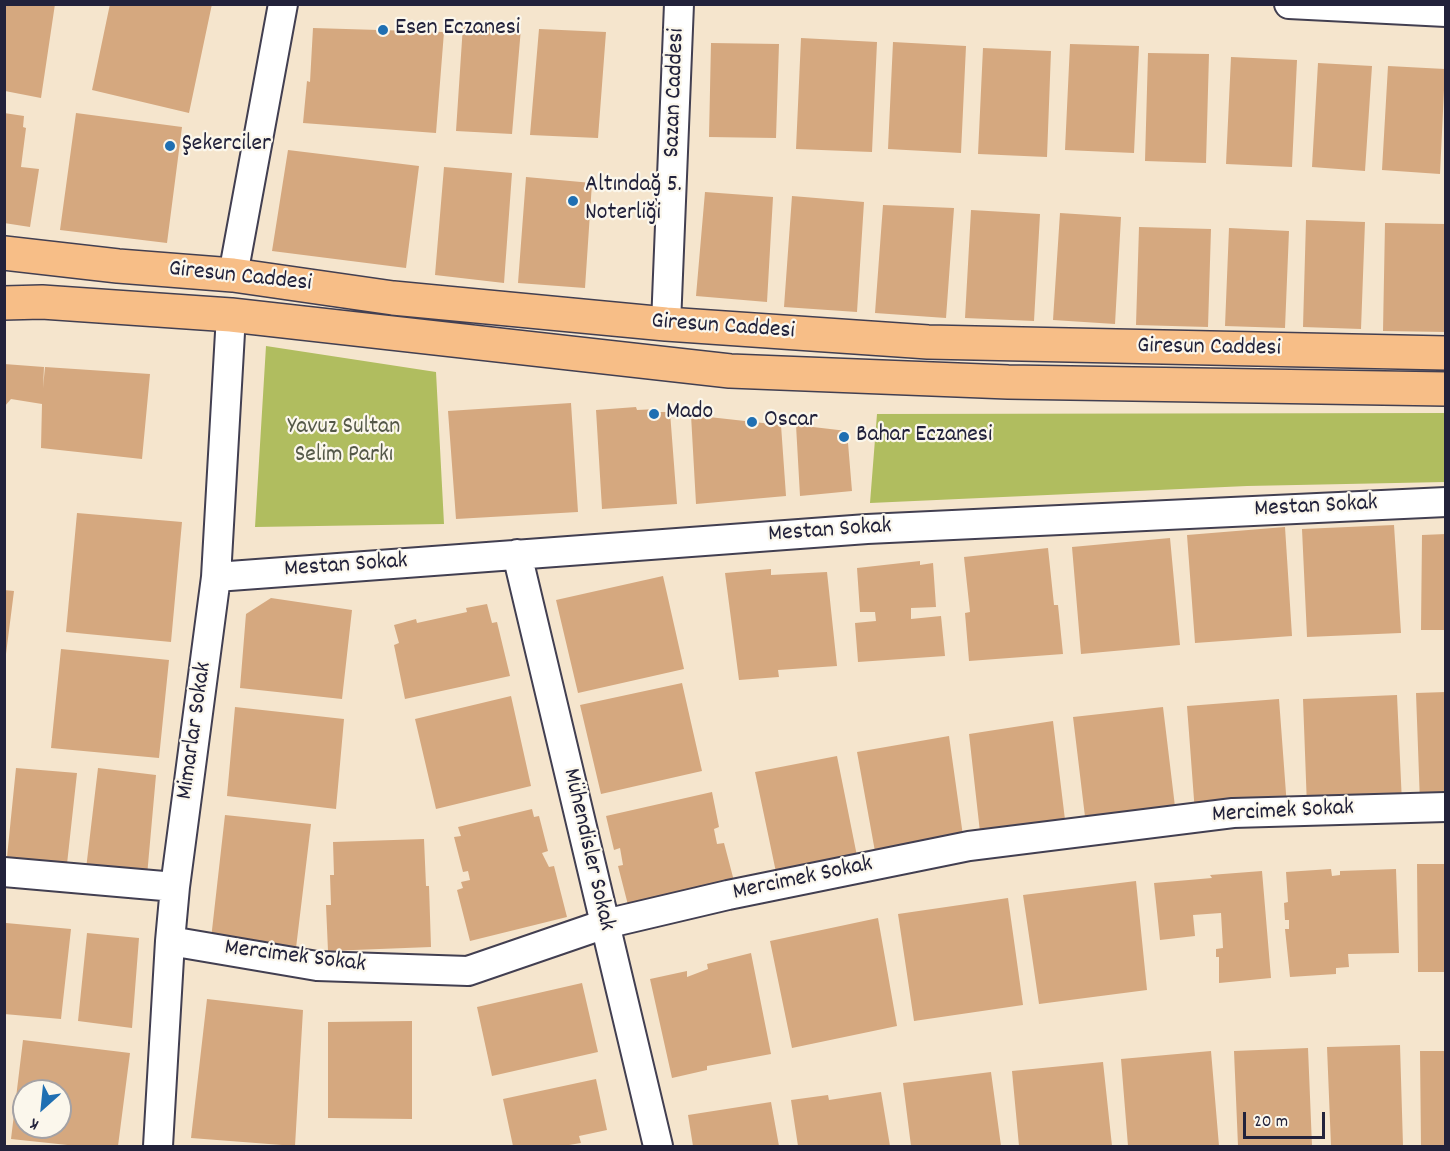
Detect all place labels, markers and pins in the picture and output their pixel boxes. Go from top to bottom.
place label: Esen Eczanesi [395,16,520,44]
marker: Esen Eczanesi [376,23,390,37]
place label: Şekerciler [182,132,271,160]
marker: Şekerciler [163,139,177,153]
place label: Altındağ 5. Noterliği [585,173,682,229]
marker: Altındağ 5. Noterliği [566,194,580,208]
place label: Mado [666,400,713,428]
marker: Mado [647,407,661,421]
place label: Oscar [764,408,818,436]
marker: Oscar [745,415,759,429]
place label: Bahar Eczanesi [856,423,992,451]
marker: Bahar Eczanesi [837,430,851,444]

